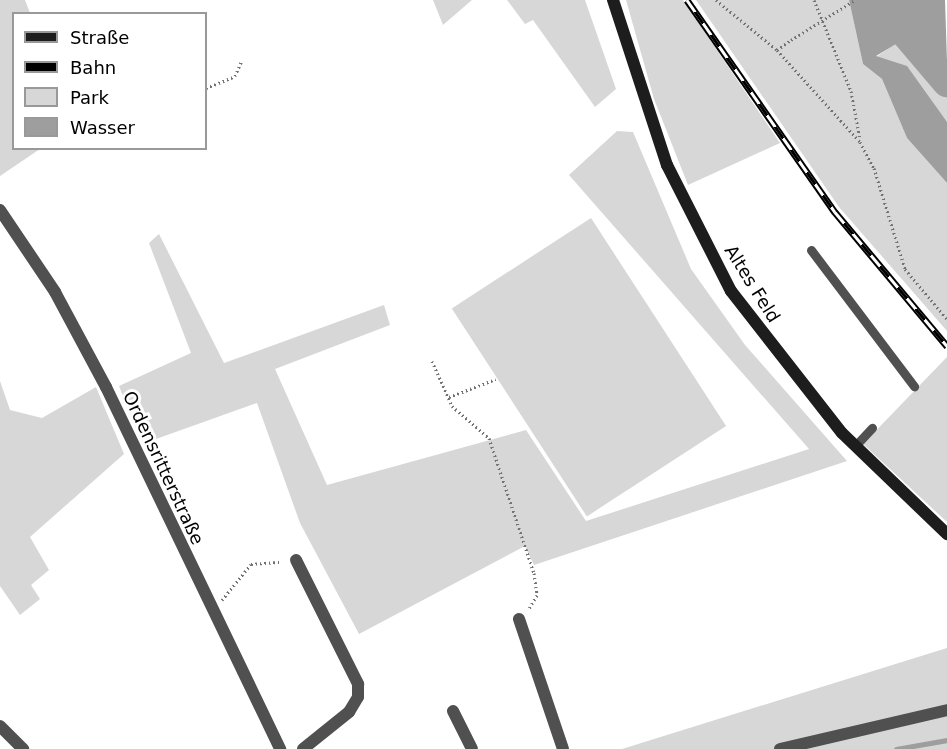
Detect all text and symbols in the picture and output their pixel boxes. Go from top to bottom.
legend [12,12,207,150]
text: Straße [70,27,129,48]
text: Bahn [70,57,116,78]
text: Park [70,87,109,108]
text: Wasser [70,117,135,138]
street label: Altes Feld [720,241,784,327]
street label: Ordensritterstraße [118,388,208,548]

